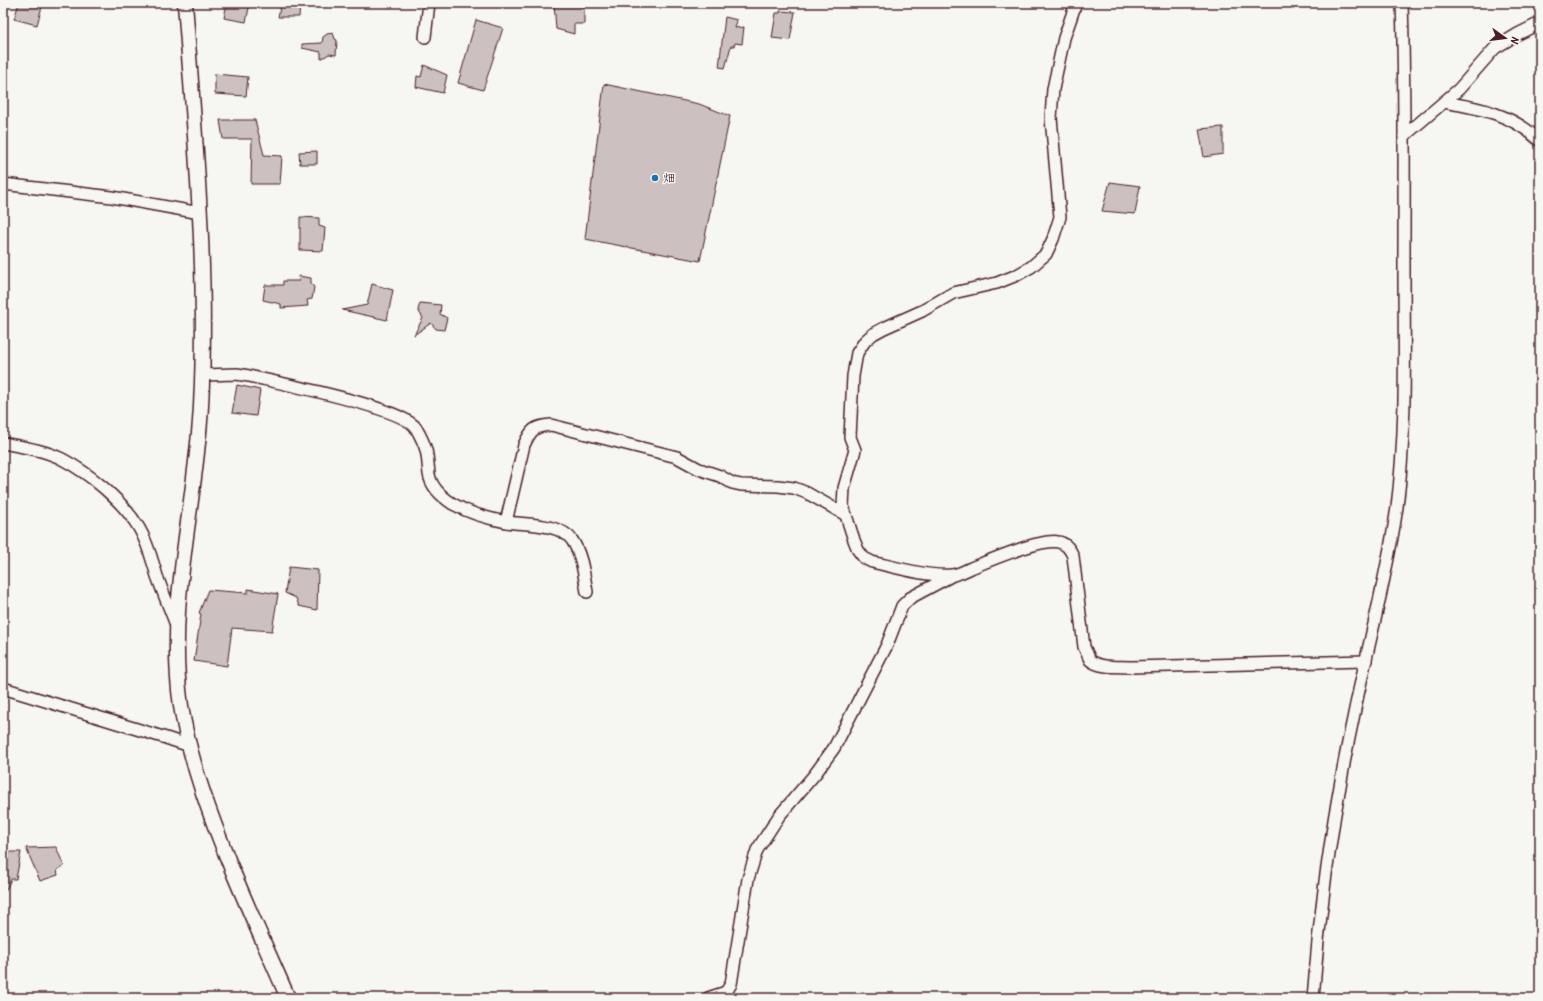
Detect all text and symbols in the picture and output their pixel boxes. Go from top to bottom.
north arrow [1485,18,1525,58]
text: N [1504,35,1523,46]
place label: 畑 [663,169,675,188]
marker: 畑 [650,173,660,183]

